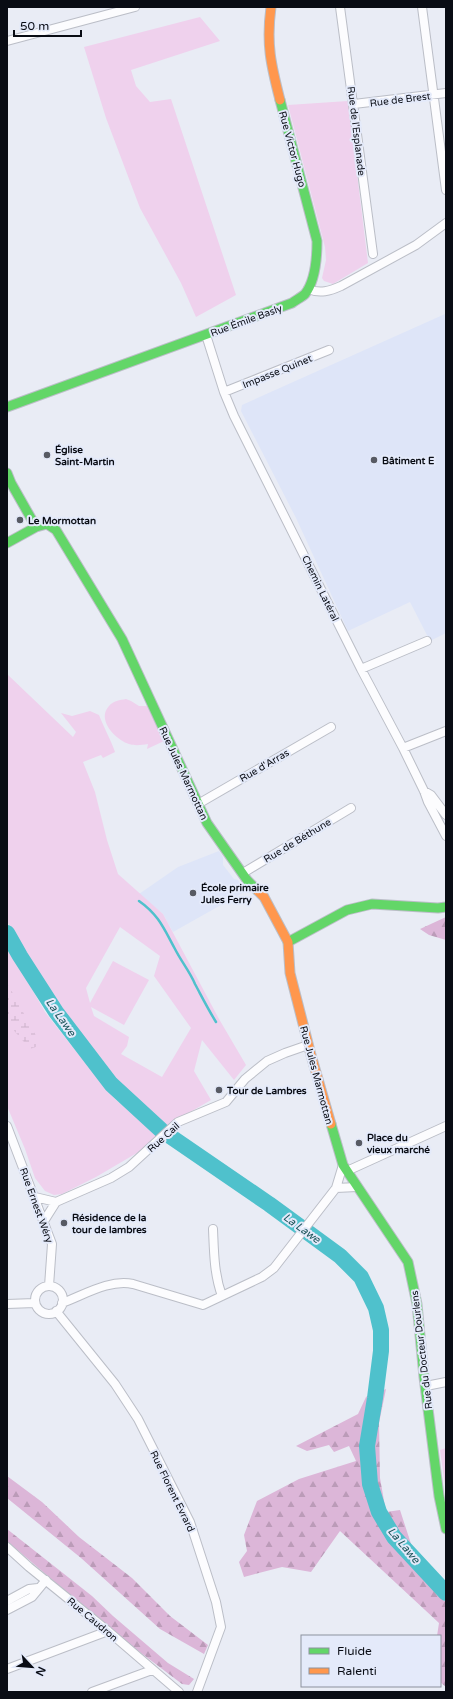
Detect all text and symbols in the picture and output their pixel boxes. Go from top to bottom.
scale bar [14,12,81,38]
text: 50 m [20,19,49,33]
street label: Rue de l'Esplanade [345,86,367,177]
street label: Rue de Brest [369,90,431,110]
street label: Rue Victor Hugo [276,110,308,189]
street label: Rue Émile Basly [209,302,284,339]
street label: Impasse Quinet [241,352,314,391]
place label: Église Saint-Martin [55,444,115,468]
marker: Église Saint-Martin [42,450,52,460]
marker: Bâtiment E [369,455,379,465]
place label: Bâtiment E [382,455,435,467]
marker: Le Mormottan [15,515,25,525]
place label: Le Mormottan [28,515,96,527]
street label: Chemin Latéral [299,554,341,623]
street label: Rue Jules Marmottan [156,725,210,822]
street label: Rue d'Arras [237,747,292,785]
street label: Rue de Béthune [262,816,334,866]
place label: École primaire Jules Ferry [200,882,269,906]
marker: École primaire Jules Ferry [188,888,198,898]
water label: La Lawe [43,996,79,1039]
street label: Rue Jules Marmottan [297,1025,335,1126]
marker: Tour de Lambres [214,1085,224,1095]
place label: Tour de Lambres [226,1085,307,1097]
street label: Rue Cail [145,1120,182,1155]
place label: Place du vieux marché [367,1132,430,1156]
marker: Place du vieux marché [354,1138,364,1148]
street label: Rue Ernest Wéry [17,1166,55,1245]
water label: La Lawe [281,1211,323,1247]
place label: Résidence de la tour de lambres [71,1212,147,1236]
marker: Résidence de la tour de lambres [59,1218,69,1228]
street label: Rue du Docteur Dourlens [409,1290,435,1410]
street label: Rue Florent Evrard [147,1449,197,1534]
water label: La Lawe [385,1525,423,1566]
street label: Rue Caudron [65,1595,120,1644]
legend [301,1635,441,1687]
text: Fluide [337,1644,372,1658]
north arrow [12,1647,52,1687]
text: N [33,1664,48,1678]
text: Ralenti [337,1664,377,1678]

